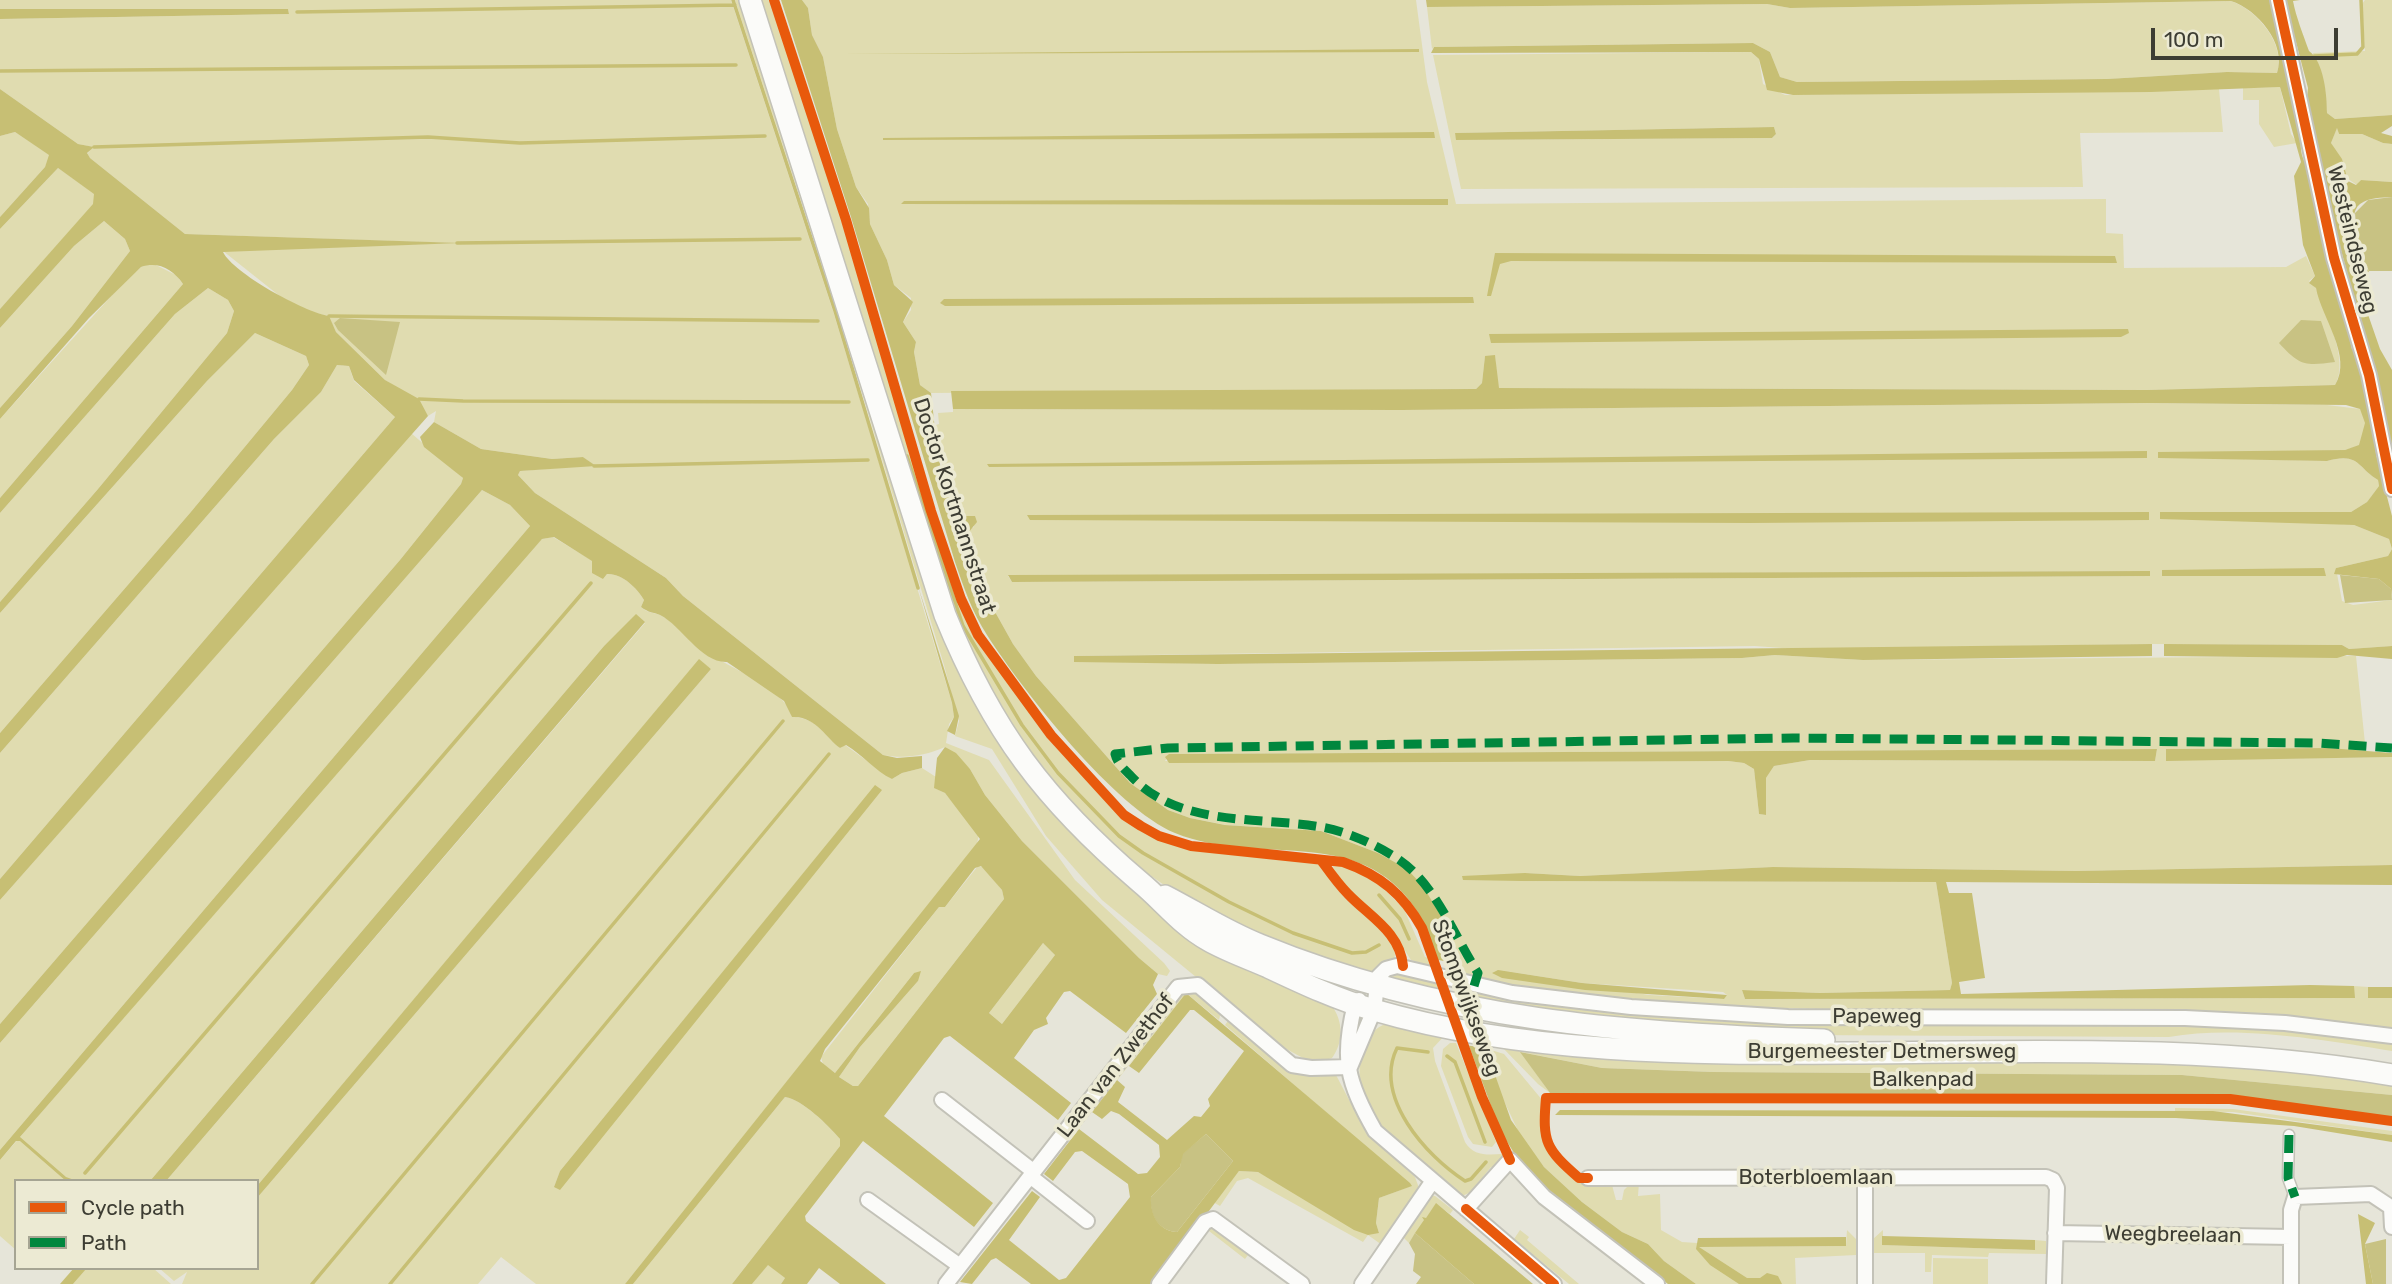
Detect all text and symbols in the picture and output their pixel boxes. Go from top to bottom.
scale bar [2154,14,2341,58]
text: 100 m [2164,27,2223,52]
street label: Westeindseweg [2321,163,2383,317]
street label: Doctor Kortmannstraat [907,395,1001,617]
street label: Stompwijkseweg [1426,916,1506,1080]
street label: Laan van Zwethof [1052,989,1180,1143]
street label: Papeweg [1832,1004,1922,1030]
street label: Burgemeester Detmersweg [1748,1039,2016,1065]
street label: Balkenpad [1872,1067,1974,1093]
street label: Boterbloemlaan [1738,1165,1894,1191]
legend [14,1179,259,1270]
text: Cycle path [81,1195,185,1220]
street label: Weegbreelaan [2104,1221,2242,1249]
text: Path [81,1230,127,1255]

